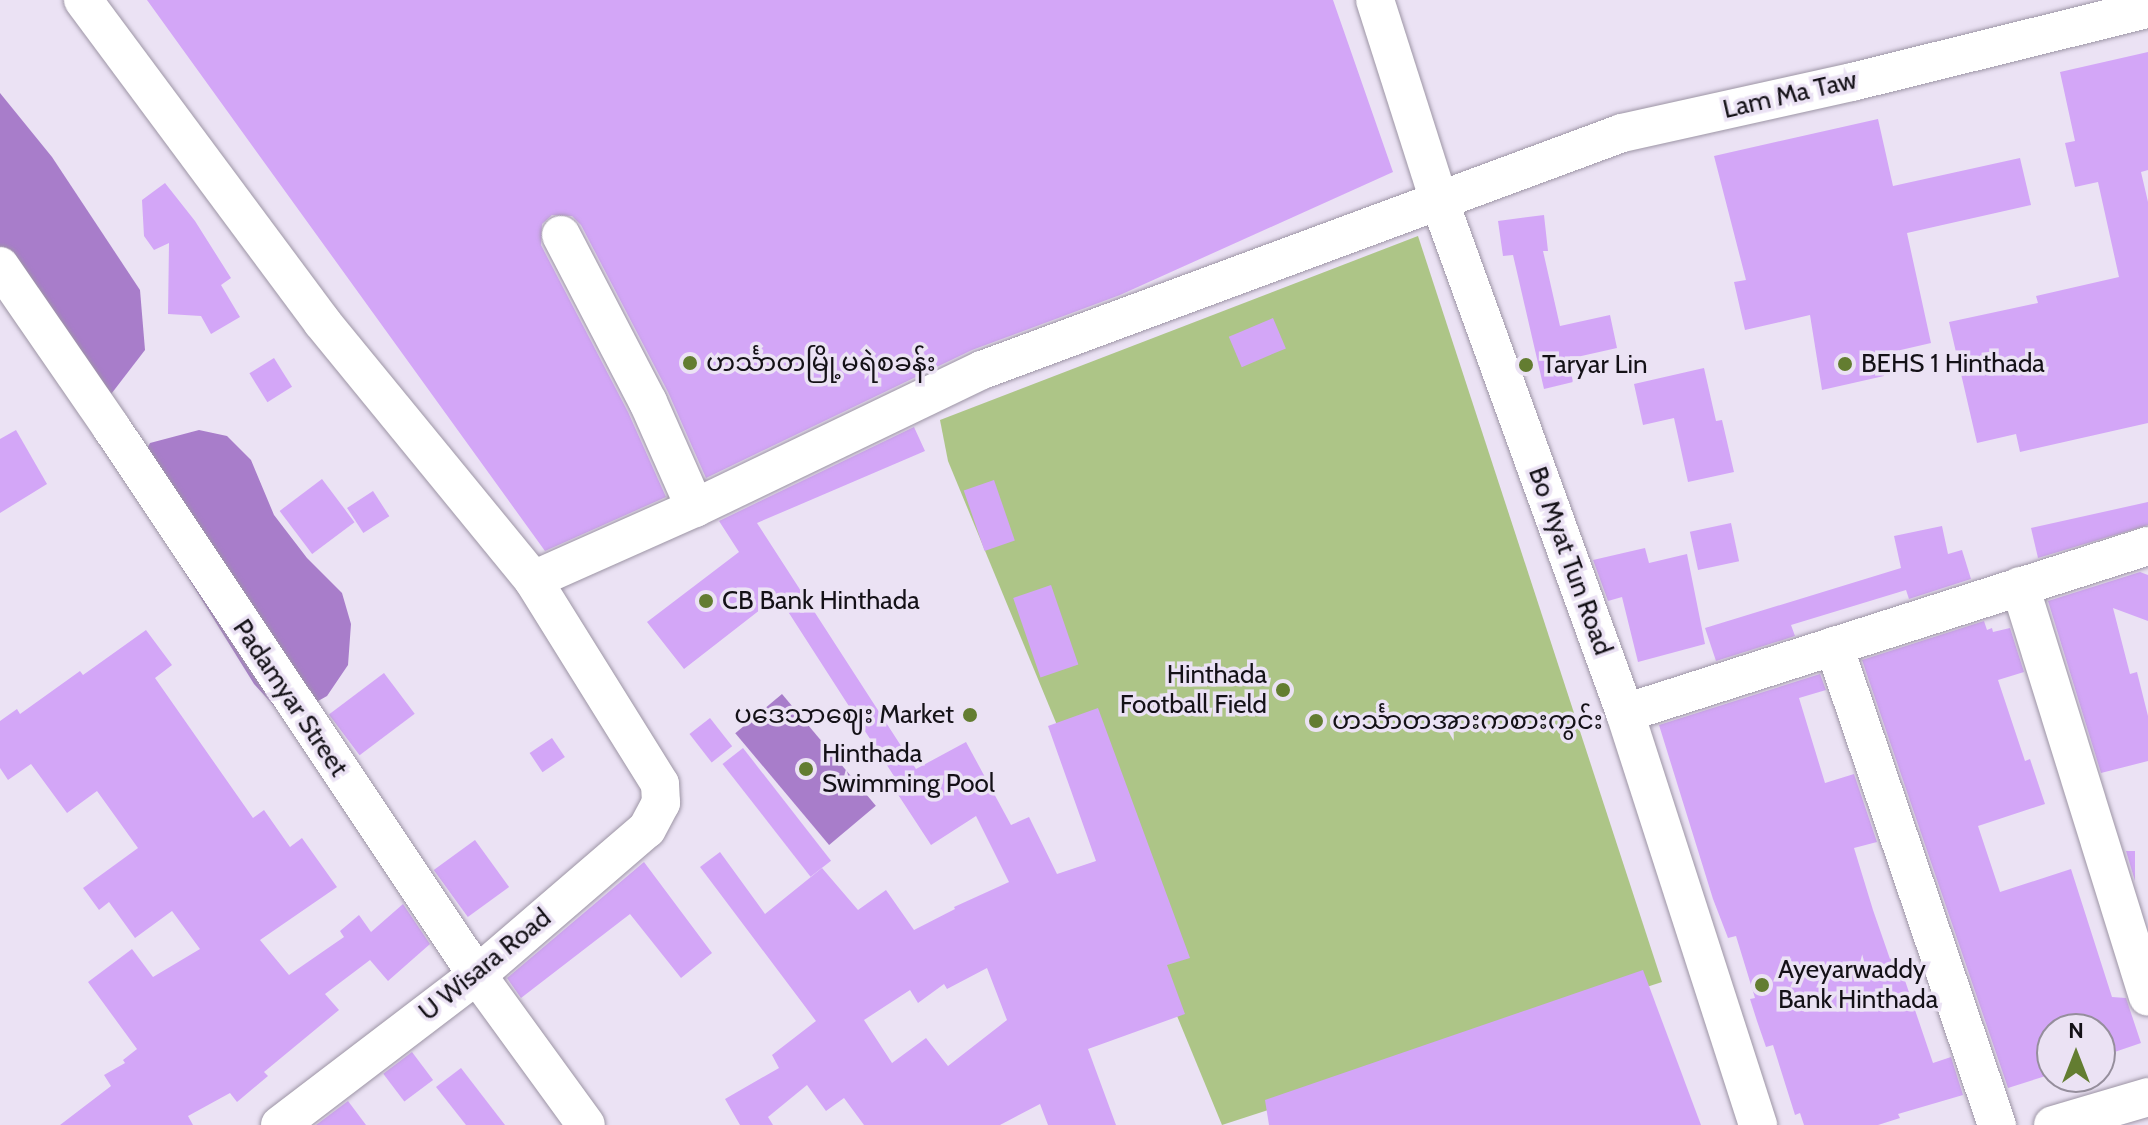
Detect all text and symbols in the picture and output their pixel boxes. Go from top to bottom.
street label: Lam Ma Taw [1720,64,1860,126]
place label: ဟင်္သာတမြို့မရဲစခန်း [706,347,936,379]
place label: BEHS 1 Hinthada [1861,348,2045,380]
place label: Taryar Lin [1542,349,1648,381]
marker: ဟင်္သာတမြို့မရဲစခန်း [681,354,699,372]
marker: BEHS 1 Hinthada [1836,355,1854,373]
marker: Taryar Lin [1517,356,1535,374]
street label: Bo Myat Tun Road [1521,463,1619,659]
place label: CB Bank Hinthada [722,585,920,617]
marker: CB Bank Hinthada [697,592,715,610]
street label: Padamyar Street [226,614,354,782]
place label: Hinthada Football Field [1120,659,1267,720]
marker: Hinthada Football Field [1274,681,1292,699]
place label: ပဒေသာဈေး Market [734,699,954,731]
place label: ဟင်္သာတအားကစားကွင်း [1332,705,1603,737]
marker: ပဒေသာဈေး Market [961,706,979,724]
marker: ဟင်္သာတအားကစားကွင်း [1307,712,1325,730]
place label: Hinthada Swimming Pool [822,738,995,800]
marker: Hinthada Swimming Pool [797,760,815,778]
street label: U Wisara Road [413,902,557,1028]
place label: Ayeyarwaddy Bank Hinthada [1778,954,1938,1016]
marker: Ayeyarwaddy Bank Hinthada [1753,976,1771,994]
north arrow [2036,1013,2116,1093]
text: N [2068,1017,2084,1044]

